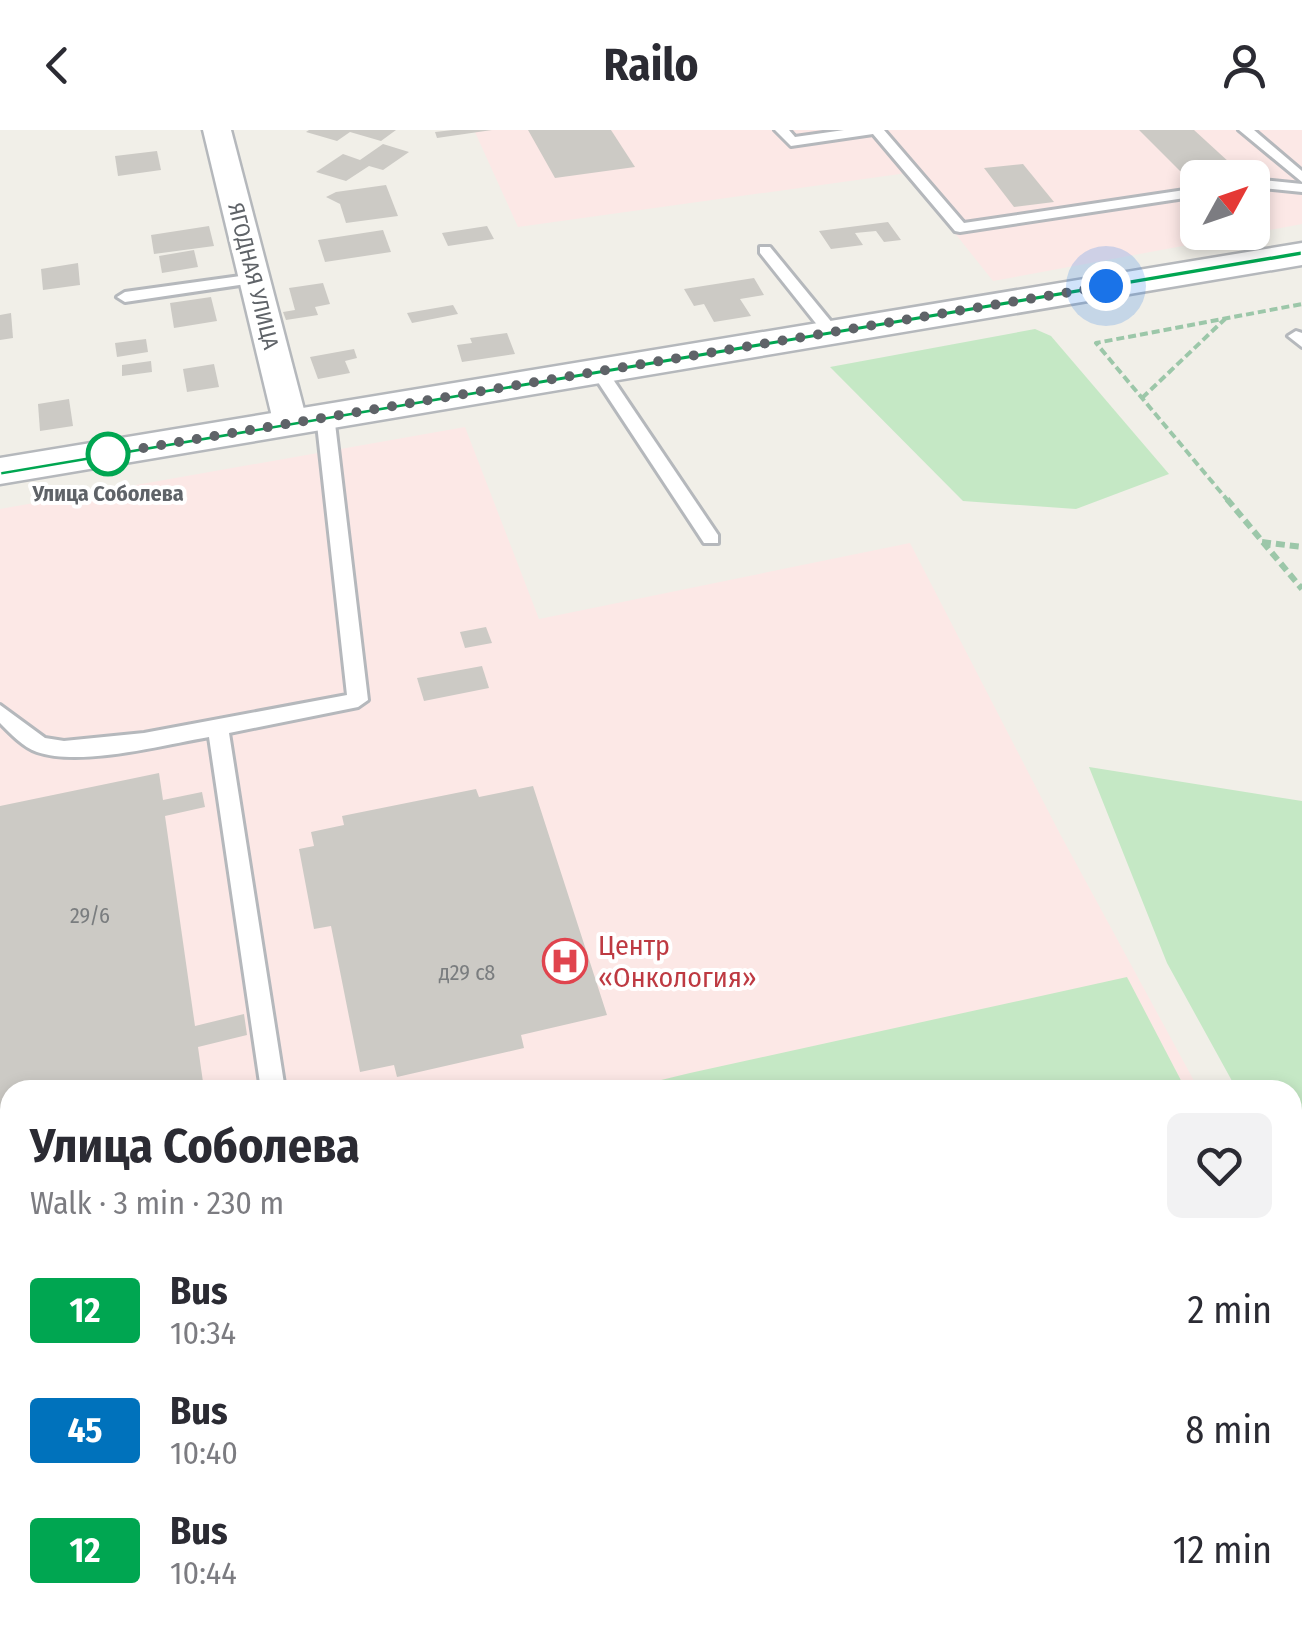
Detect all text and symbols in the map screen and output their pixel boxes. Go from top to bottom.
icon: back [30,38,85,93]
text: Railo [604,38,698,92]
icon: person [1217,38,1272,93]
north arrow [1180,160,1270,250]
map controls [1180,160,1270,250]
street label: ЯГОДНАЯ УЛИЦА [222,200,285,353]
your location [1081,261,1131,311]
marker: Улица Соболева [87,433,129,475]
place label: Улица Соболева [31,480,184,507]
house number: 29/6 [70,902,110,929]
place label: Центр «Онкология» [598,929,757,994]
hospital icon: Центр «Онкология» [542,938,588,984]
house number: д29 с8 [439,959,495,986]
button: heart [1167,1113,1272,1218]
text: Улица Соболева [30,1117,360,1175]
text: Walk · 3 min · 230 m [30,1184,284,1222]
text: Bus [170,1268,228,1314]
text: 2 min [1187,1287,1272,1333]
text: 12 [69,1289,101,1331]
text: 10:34 [170,1314,236,1352]
text: Bus [170,1388,228,1434]
text: 8 min [1185,1407,1272,1453]
text: 45 [68,1409,102,1451]
text: 10:40 [170,1434,238,1472]
text: Bus [170,1508,228,1554]
text: 12 min [1173,1527,1272,1573]
text: 12 [69,1529,101,1571]
text: 10:44 [170,1554,237,1592]

